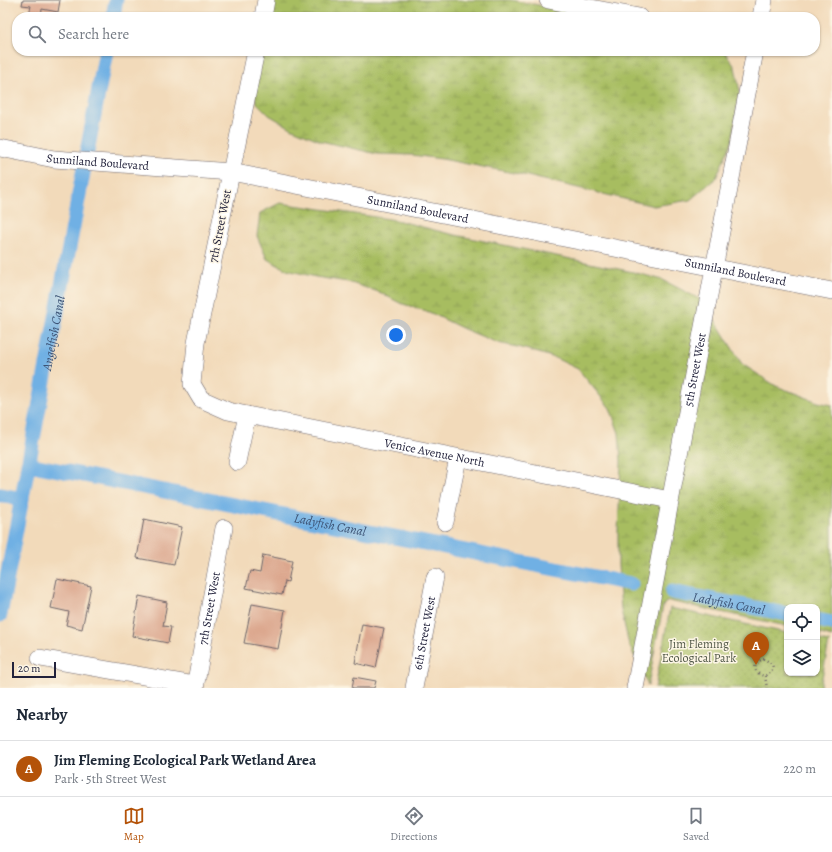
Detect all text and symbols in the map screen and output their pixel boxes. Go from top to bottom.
search box [12,12,820,56]
icon: search [26,23,48,45]
text: Search here [58,24,129,44]
street label: Sunniland Boulevard [45,150,150,174]
street label: 7th Street West [205,188,235,264]
street label: Sunniland Boulevard [366,191,470,227]
street label: Sunniland Boulevard [684,254,788,290]
water label: Angelfish Canal [38,293,69,373]
your location [386,325,406,345]
street label: 5th Street West [680,332,710,408]
street label: Venice Avenue North [382,435,487,471]
water label: Ladyfish Canal [292,509,368,540]
street label: 7th Street West [195,570,224,646]
water label: Ladyfish Canal [691,588,767,619]
street label: 6th Street West [410,595,439,671]
map controls [784,604,820,676]
button: locate [784,604,820,640]
pin: A [743,632,769,665]
park label: Jim Fleming Ecological Park [662,636,736,666]
button: layers [784,640,820,676]
scale bar [12,660,56,679]
text: 20 m [18,661,40,676]
text: Nearby [16,703,67,726]
text: Jim Fleming Ecological Park Wetland Area [54,750,316,770]
text: A [25,760,33,777]
text: 220 m [783,760,816,777]
text: Park · 5th Street West [54,770,167,787]
tab: Map [123,805,145,844]
tab: Directions [390,805,438,844]
tab: Saved [683,805,709,844]

